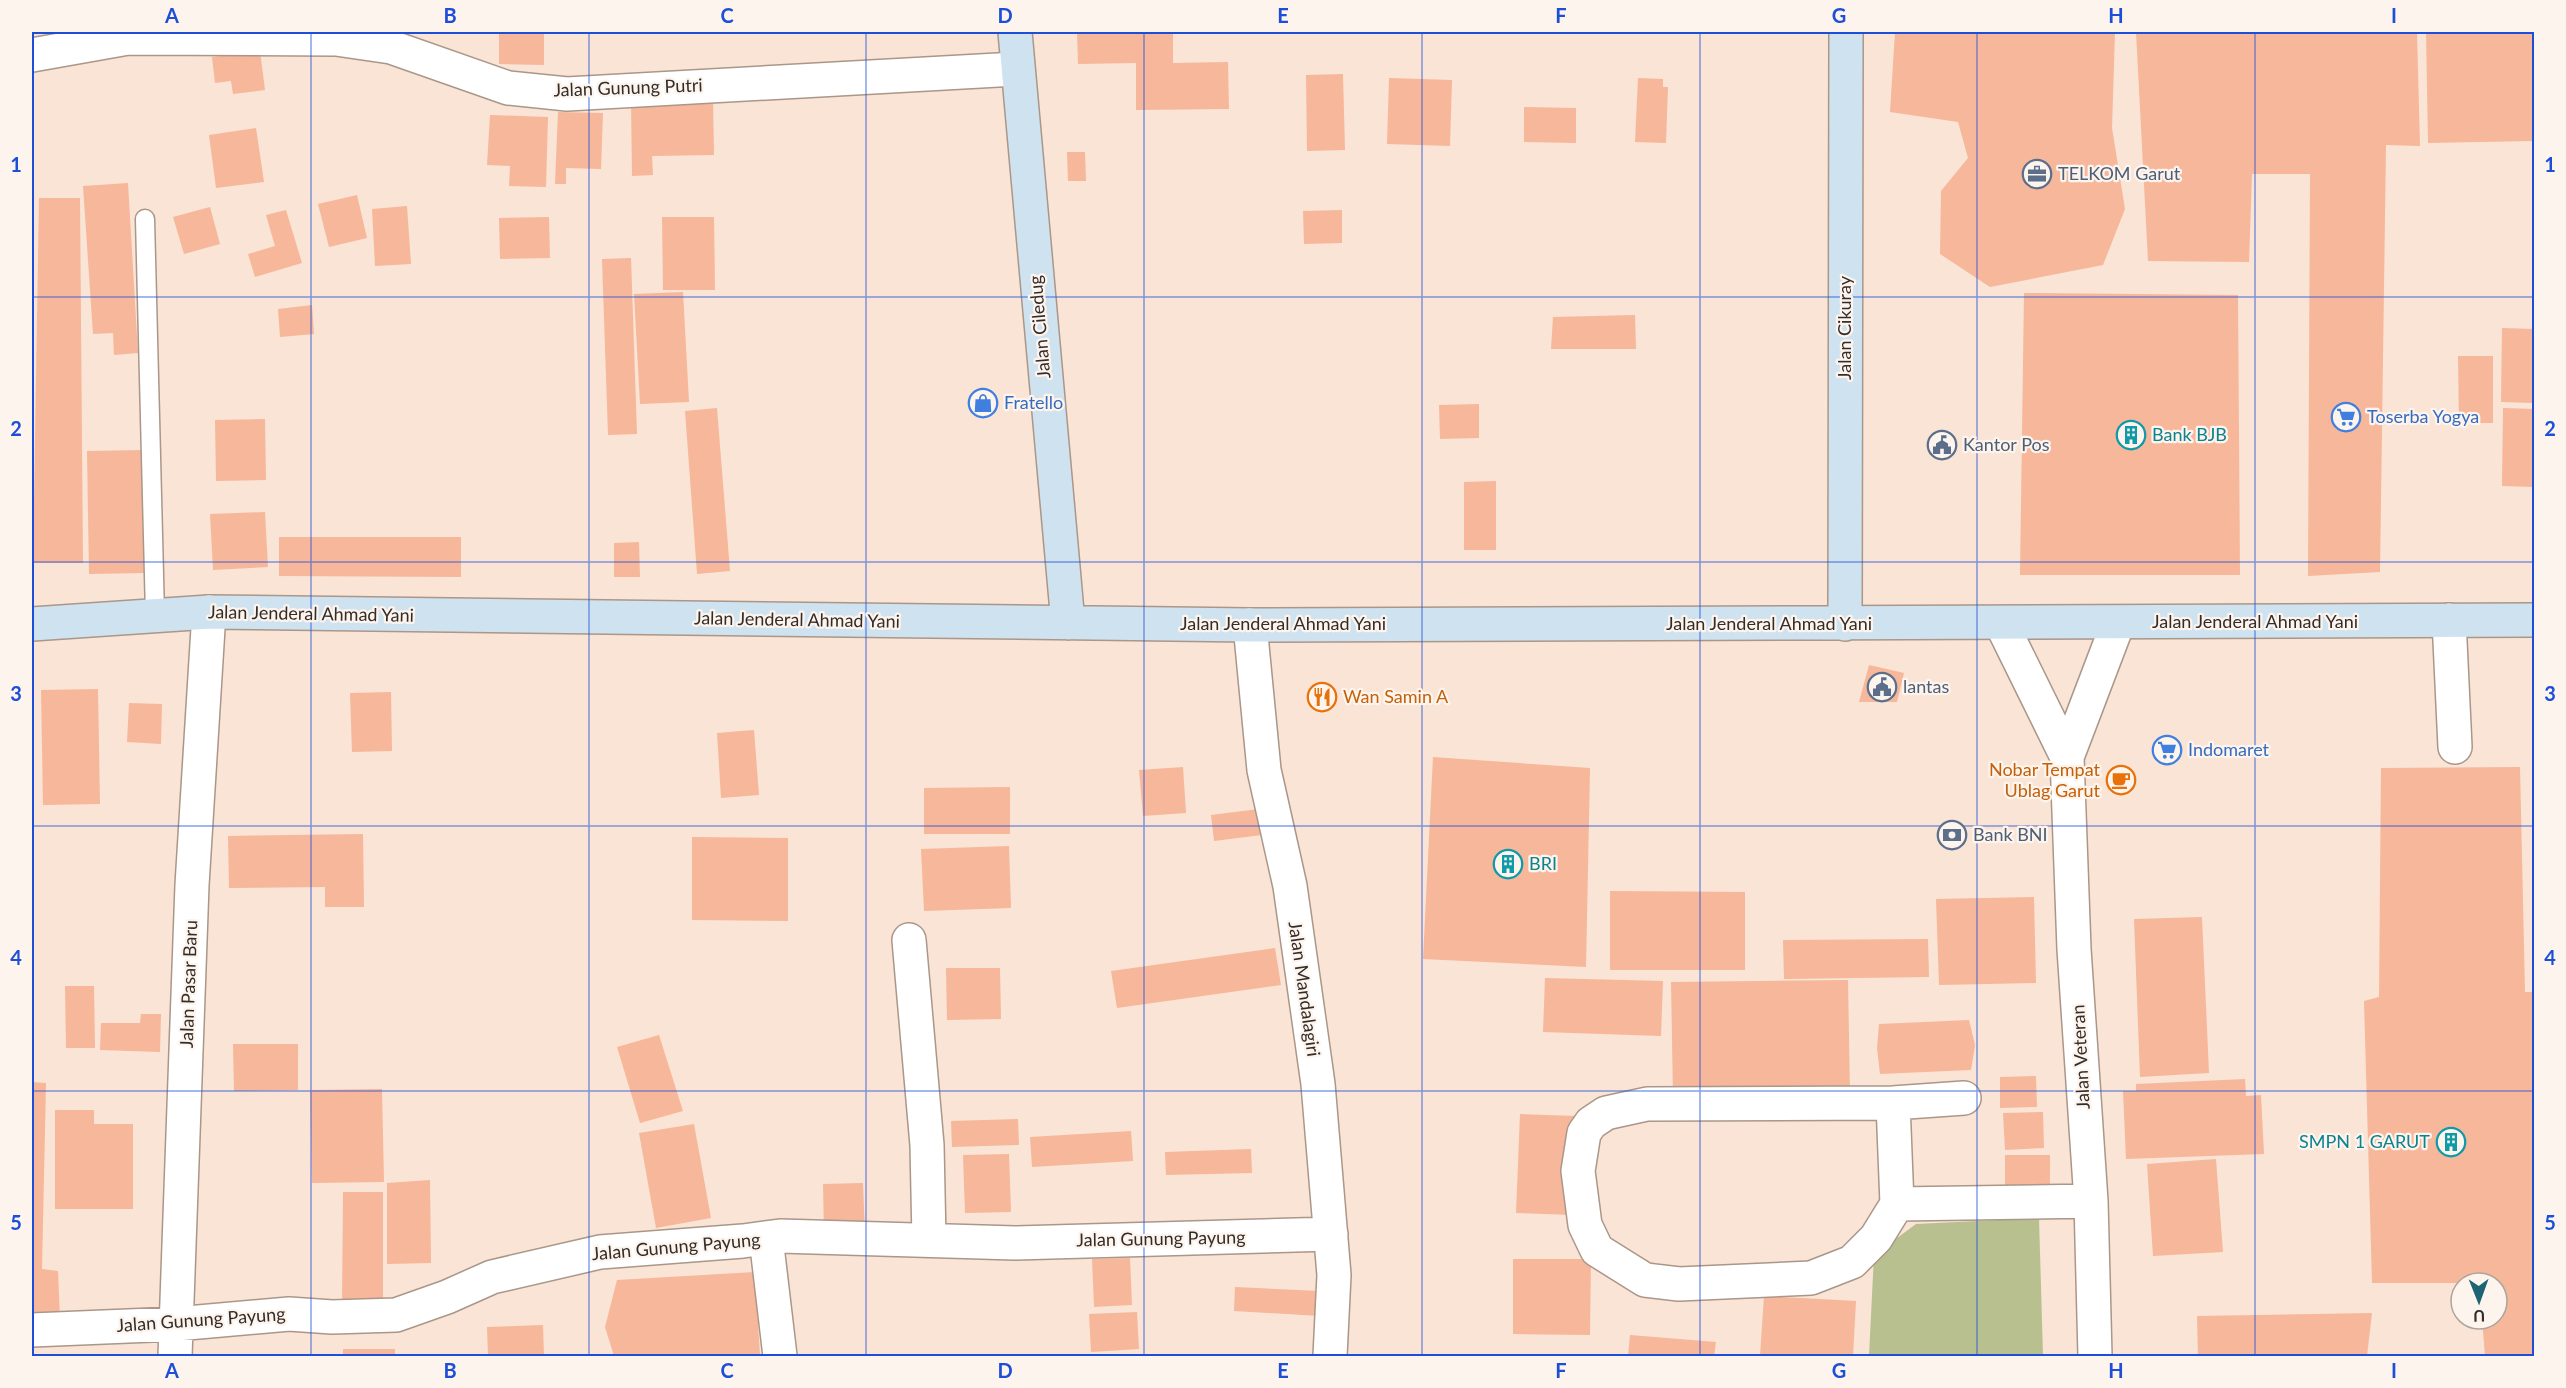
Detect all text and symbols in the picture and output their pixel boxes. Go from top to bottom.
text: A [164,3,179,27]
text: B [443,3,457,27]
text: C [720,3,734,27]
text: D [997,3,1013,27]
text: E [1277,3,1289,27]
text: F [1555,3,1567,27]
text: G [1832,3,1846,27]
text: H [2108,3,2124,27]
text: I [2391,3,2397,27]
street label: Jalan Gunung Putri [553,73,703,101]
text: 1 [10,152,22,176]
text: 1 [2544,152,2556,176]
office icon: TELKOM Garut [2021,158,2053,190]
place label: TELKOM Garut [2058,162,2181,184]
street label: Jalan Ciledug [1024,275,1054,380]
street label: Jalan Cikuray [1833,275,1855,380]
shop icon: Fratello [967,387,999,419]
place label: Fratello [1004,391,1063,413]
supermarket icon: Toserba Yogya [2330,401,2362,433]
place label: Toserba Yogya [2367,405,2479,427]
text: 2 [10,416,22,440]
text: 2 [2544,416,2556,440]
building icon: Bank BJB [2115,419,2147,451]
place label: Bank BJB [2152,423,2227,445]
public building icon: Kantor Pos [1926,429,1958,461]
place label: Kantor Pos [1963,433,2050,455]
street label: Jalan Jenderal Ahmad Yani [208,600,414,626]
street label: Jalan Jenderal Ahmad Yani [694,606,900,632]
street label: Jalan Jenderal Ahmad Yani [2152,610,2358,632]
street label: Jalan Jenderal Ahmad Yani [1180,612,1386,634]
street label: Jalan Jenderal Ahmad Yani [1666,612,1872,634]
public building icon: lantas [1866,671,1898,703]
place label: lantas [1903,675,1950,697]
text: 3 [10,681,22,705]
restaurant icon: Wan Samin A [1306,681,1338,713]
text: 3 [2544,681,2556,705]
place label: Wan Samin A [1343,685,1449,707]
supermarket icon: Indomaret [2151,734,2183,766]
place label: Indomaret [2188,738,2270,760]
place label: Nobar Tempat Ublag Garut [1989,758,2101,801]
cafe icon: Nobar Tempat Ublag Garut [2105,764,2137,796]
bank icon: Bank BNI [1936,819,1968,851]
place label: Bank BNI [1973,823,2048,845]
building icon: BRI [1492,848,1524,880]
place label: BRI [1529,852,1557,874]
street label: Jalan Pasar Baru [175,920,201,1048]
street label: Jalan Mandalagiri [1285,920,1325,1058]
text: 4 [10,945,22,969]
text: 4 [2544,945,2556,969]
street label: Jalan Veteran [2066,1004,2094,1110]
building icon: SMPN 1 GARUT [2435,1126,2467,1158]
place label: SMPN 1 GARUT [2299,1130,2430,1152]
text: 5 [10,1210,22,1234]
text: 5 [2544,1210,2556,1234]
street label: Jalan Gunung Payung [1076,1226,1246,1250]
street label: Jalan Gunung Payung [591,1228,761,1264]
north arrow [2449,1271,2509,1331]
street label: Jalan Gunung Payung [116,1302,286,1336]
text: U [2473,1307,2485,1326]
text: A [164,1358,179,1382]
text: B [443,1358,457,1382]
text: C [720,1358,734,1382]
text: D [997,1358,1013,1382]
text: E [1277,1358,1289,1382]
text: F [1555,1358,1567,1382]
text: G [1832,1358,1846,1382]
text: H [2108,1358,2124,1382]
text: I [2391,1358,2397,1382]

